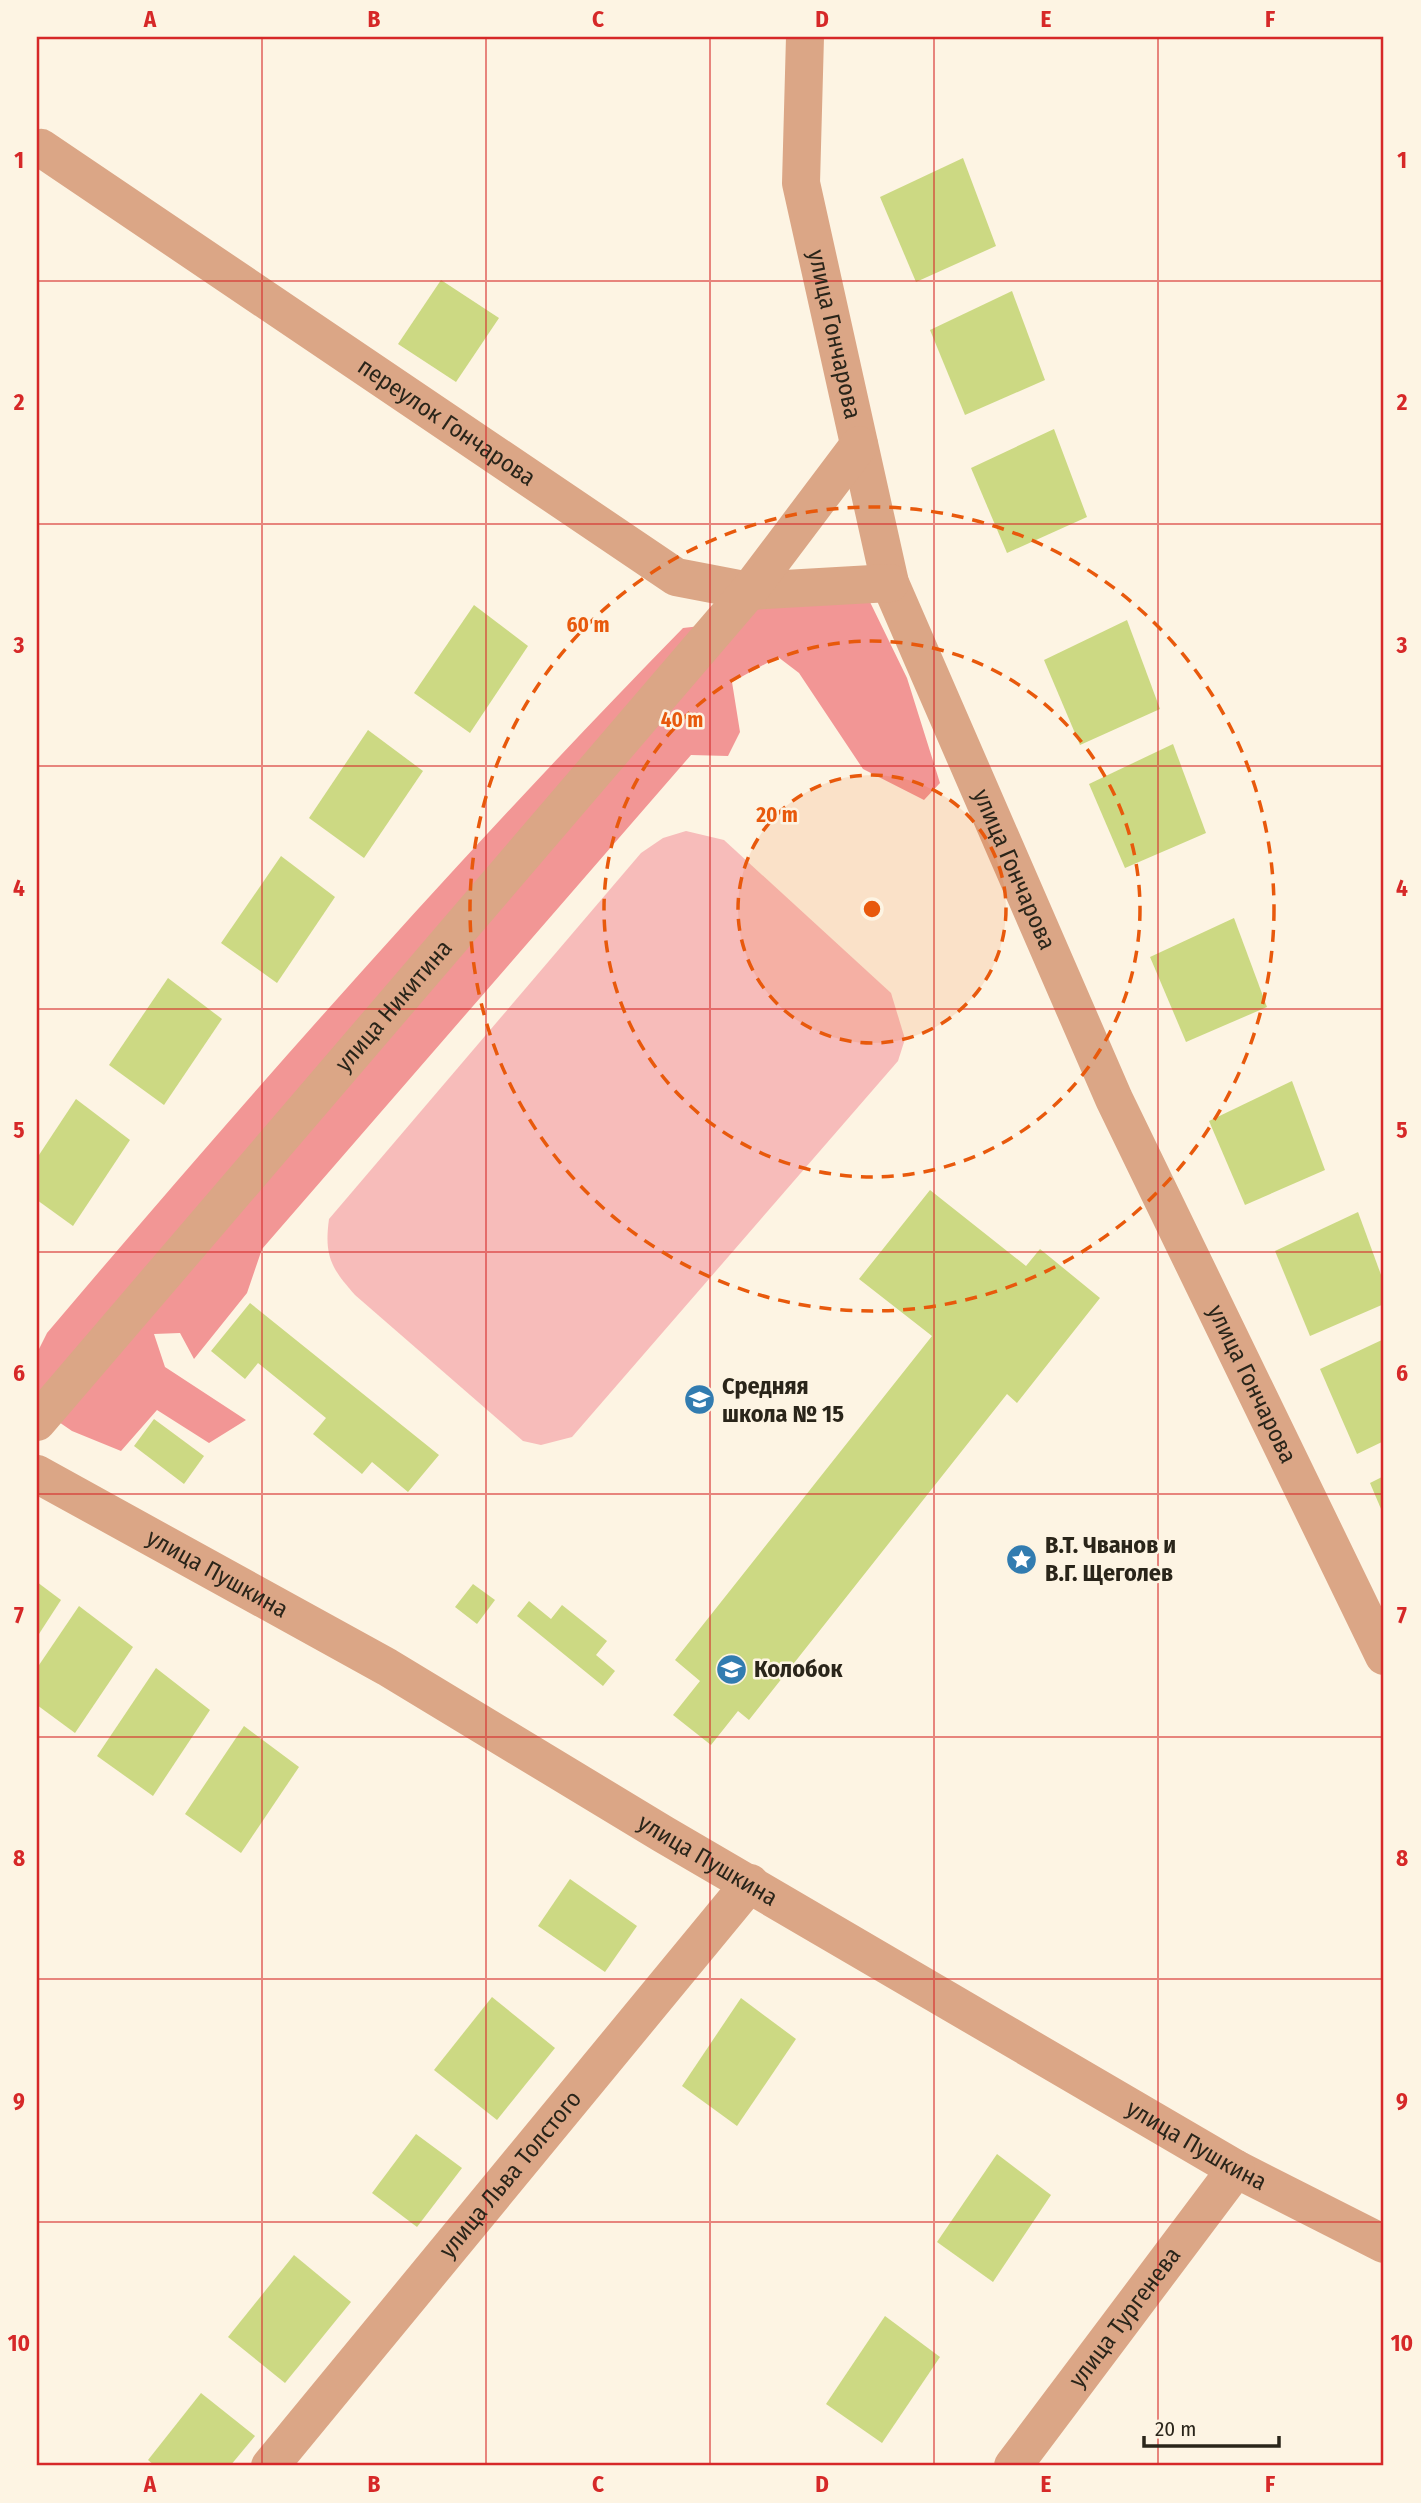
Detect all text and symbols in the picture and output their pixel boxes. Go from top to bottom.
text: A [143,5,157,33]
text: B [368,5,381,33]
text: C [592,5,604,33]
text: D [815,5,829,33]
text: E [1041,5,1052,33]
text: F [1265,5,1275,33]
text: 1 [14,146,24,174]
text: 1 [1397,146,1407,174]
street label: улица Гончарова [802,247,867,421]
street label: переулок Гончарова [353,352,541,492]
text: 2 [13,388,25,416]
text: 2 [1396,388,1408,416]
text: 60 m [567,612,609,638]
text: 3 [13,631,25,659]
text: 3 [1396,631,1408,659]
text: 40 m [661,707,703,733]
street label: улица Гончарова [967,785,1061,954]
text: 20 m [755,802,798,828]
text: 4 [13,874,25,902]
text: 4 [1396,874,1408,902]
centre of rings [860,897,884,921]
street label: улица Никитина [329,934,458,1077]
text: 5 [13,1116,25,1144]
text: 5 [1396,1116,1408,1144]
street label: улица Гончарова [1202,1300,1302,1468]
text: 6 [13,1359,25,1387]
text: 6 [1396,1359,1408,1387]
place label: Средняя школа № 15 [722,1372,844,1428]
school or university icon: Средняя школа № 15 [682,1383,716,1417]
street label: улица Пушкина [142,1523,293,1624]
place label: В.Т. Чванов и В.Г. Щеголев [1045,1531,1176,1587]
place icon: В.Т. Чванов и В.Г. Щеголев [1005,1542,1039,1576]
text: 7 [14,1601,24,1629]
text: 7 [1397,1601,1407,1629]
school or university icon: Колобок [714,1652,748,1686]
place label: Колобок [754,1655,843,1683]
street label: улица Пушкина [633,1808,782,1912]
text: 8 [13,1844,25,1872]
text: 8 [1396,1844,1408,1872]
street label: улица Льва Толстого [433,2085,587,2263]
text: 9 [13,2087,25,2115]
text: 9 [1396,2087,1408,2115]
street label: улица Пушкина [1121,2094,1271,2196]
street label: улица Тургенева [1063,2242,1186,2393]
text: 10 [8,2329,30,2357]
text: 10 [1391,2329,1413,2357]
scale bar [1144,2405,1279,2449]
text: 20 m [1155,2416,1196,2442]
text: A [143,2470,157,2498]
text: B [368,2470,381,2498]
text: C [592,2470,604,2498]
text: D [815,2470,829,2498]
text: E [1041,2470,1052,2498]
text: F [1265,2470,1275,2498]

